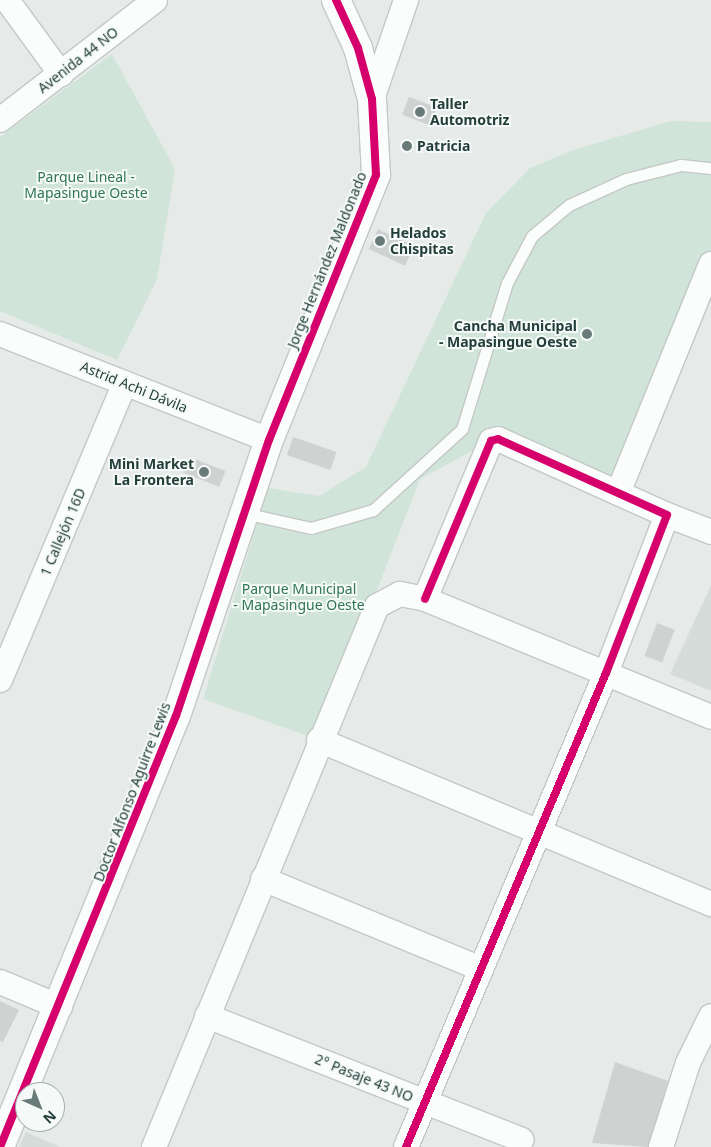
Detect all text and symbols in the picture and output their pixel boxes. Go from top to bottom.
street label: Avenida 44 NO [34,23,122,97]
place label: Taller Automotriz [430,96,509,128]
marker: Taller Automotriz [414,106,426,118]
place label: Patricia [417,138,470,154]
marker: Patricia [401,140,413,152]
park label: Parque Lineal - Mapasingue Oeste [24,169,148,202]
street label: Jorge Hernández Maldonado [284,169,370,351]
place label: Helados Chispitas [390,225,454,258]
marker: Helados Chispitas [374,235,386,247]
place label: Cancha Municipal - Mapasingue Oeste [439,318,577,351]
marker: Cancha Municipal - Mapasingue Oeste [581,328,593,340]
street label: Astrid Achi Dávila [78,358,190,416]
place label: Mini Market La Frontera [109,456,194,488]
marker: Mini Market La Frontera [198,466,210,478]
street label: 1 Callejón 16D [37,485,89,579]
park label: Parque Municipal - Mapasingue Oeste [233,581,365,614]
street label: Doctor Alfonso Aguirre Lewis [90,700,174,884]
street label: 2° Pasaje 43 NO [312,1051,416,1105]
north arrow [15,1082,65,1132]
text: N [39,1107,61,1128]

